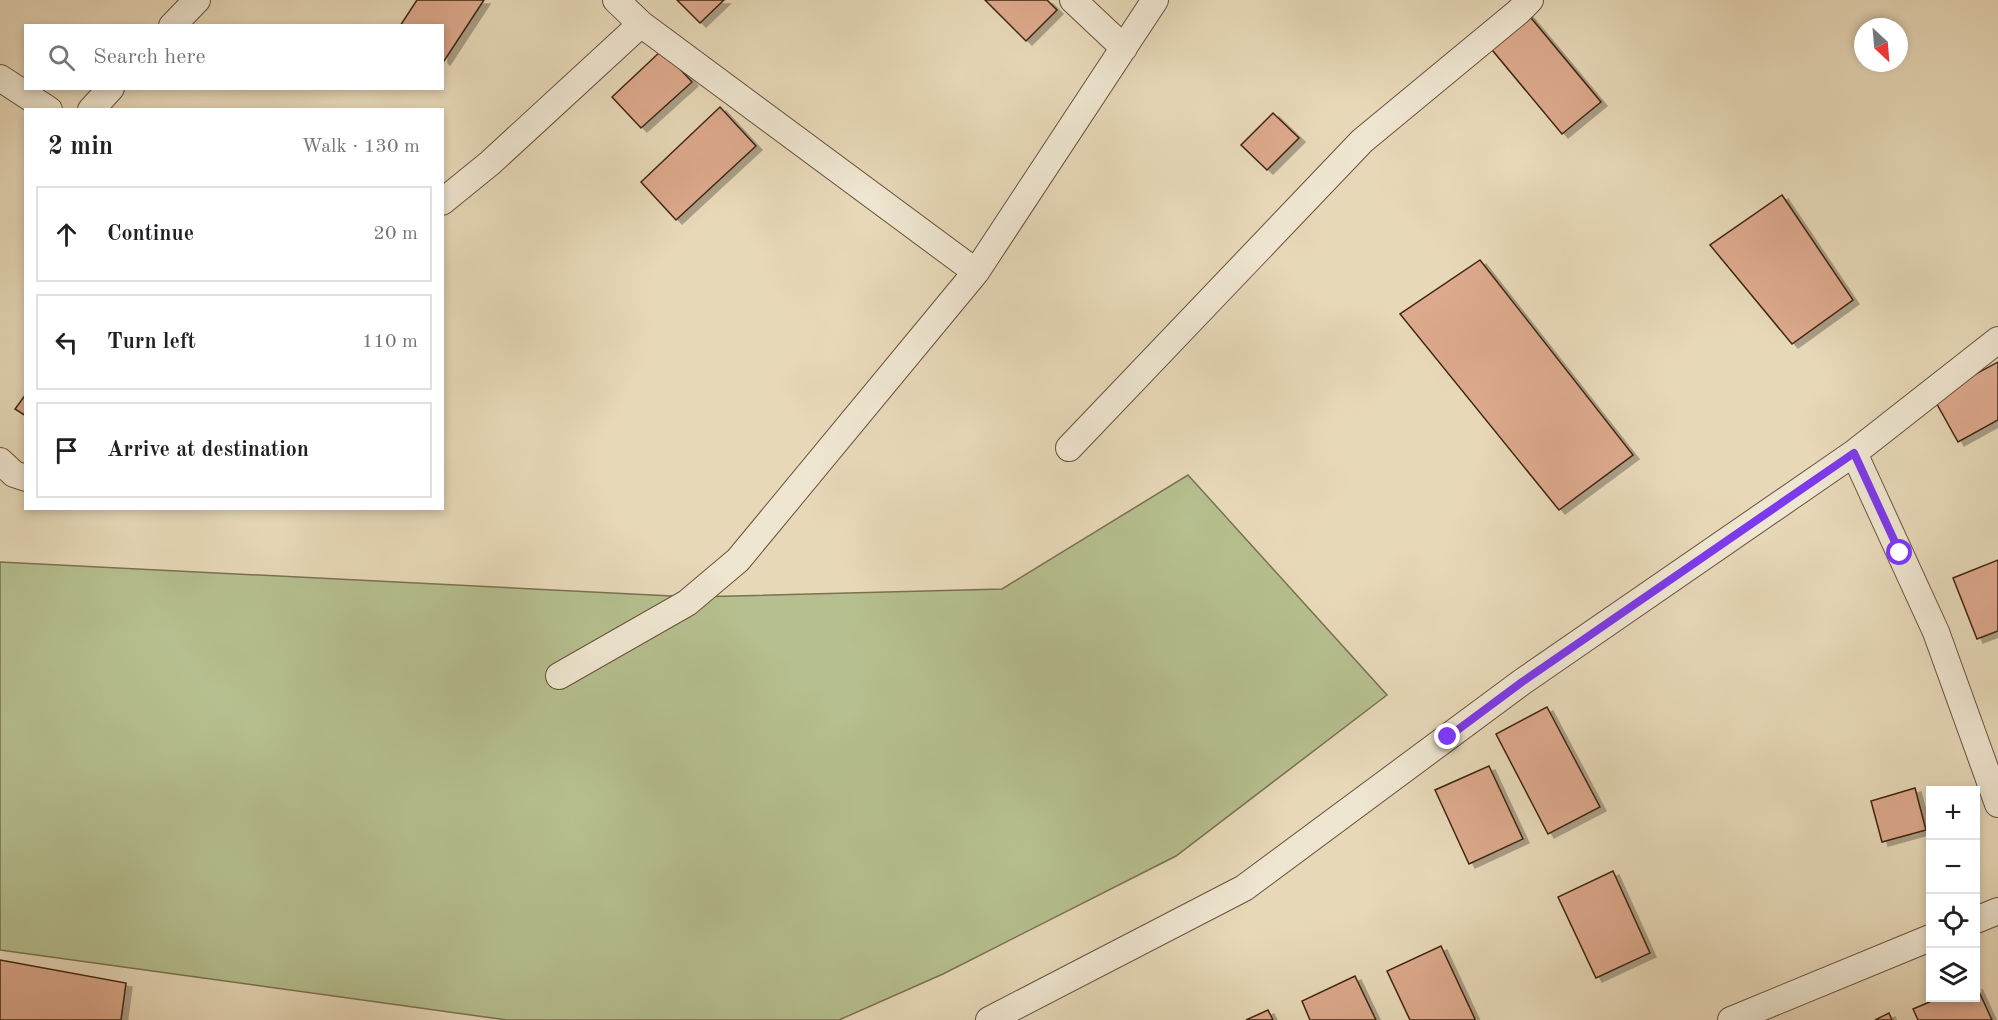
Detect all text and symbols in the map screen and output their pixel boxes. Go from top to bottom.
north arrow [1854,18,1908,72]
search box [24,24,444,90]
icon: search [45,41,78,74]
text: Search here [93,46,206,68]
text: 2 min [48,134,113,160]
text: Walk · 130 m [301,137,420,157]
icon: ahead [50,218,83,251]
text: Continue [107,223,194,245]
text: 20 m [373,224,418,244]
icon: left [50,326,83,359]
text: Turn left [107,331,196,353]
text: 110 m [362,332,418,352]
icon: arrive [50,434,83,467]
text: Arrive at destination [107,439,309,461]
route start [1886,539,1912,565]
route end [1434,723,1460,749]
map controls [1926,786,1980,1002]
button: + [1926,786,1980,840]
button: − [1926,840,1980,894]
button: locate [1926,894,1980,948]
button: layers [1926,948,1980,1002]

